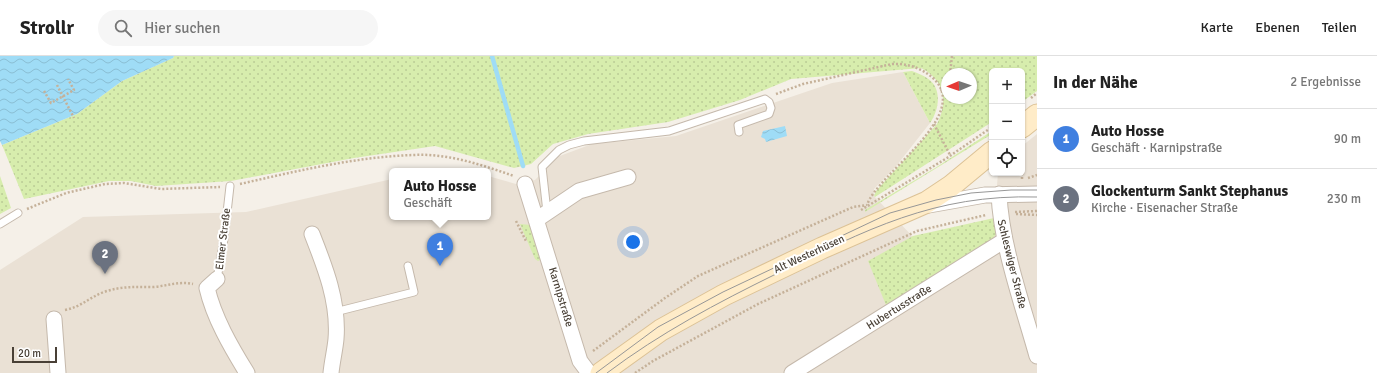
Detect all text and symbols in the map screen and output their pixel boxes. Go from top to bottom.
search box [98,10,378,46]
text: Strollr [20,16,74,40]
icon: search [112,17,134,39]
text: Hier suchen [144,19,220,37]
text: Karte [1201,19,1233,36]
text: Ebenen [1255,19,1300,36]
text: Teilen [1322,19,1357,36]
north arrow [941,68,977,104]
map controls [989,68,1025,176]
button: + [989,68,1025,104]
text: In der Nähe [1053,72,1138,93]
text: 2 Ergebnisse [1290,74,1361,90]
button: − [989,104,1025,140]
text: Auto Hosse [1091,122,1164,140]
text: 1 [1062,131,1070,147]
text: 90 m [1334,131,1361,147]
button: locate [989,140,1025,176]
text: Geschäft · Karnipstraße [1091,140,1222,156]
popup [389,168,491,220]
text: Auto Hosse [403,177,477,195]
text: Glockenturm Sankt Stephanus [1091,182,1288,200]
text: 2 [1062,191,1070,207]
text: 230 m [1327,191,1361,207]
text: Geschäft [403,195,452,211]
text: Kirche · Eisenacher Straße [1091,200,1238,216]
street label: Elmer Straße [213,207,233,271]
street label: Schleswiger Straße [995,218,1029,310]
your location [623,232,643,252]
street label: Alt Westerhüsen [771,232,847,276]
pin: 1 [427,233,453,266]
pin: 2 [92,241,118,274]
street label: Karnipstraße [546,266,576,328]
street label: Hubertusstraße [864,282,934,332]
scale bar [12,345,57,364]
text: 20 m [18,347,41,360]

